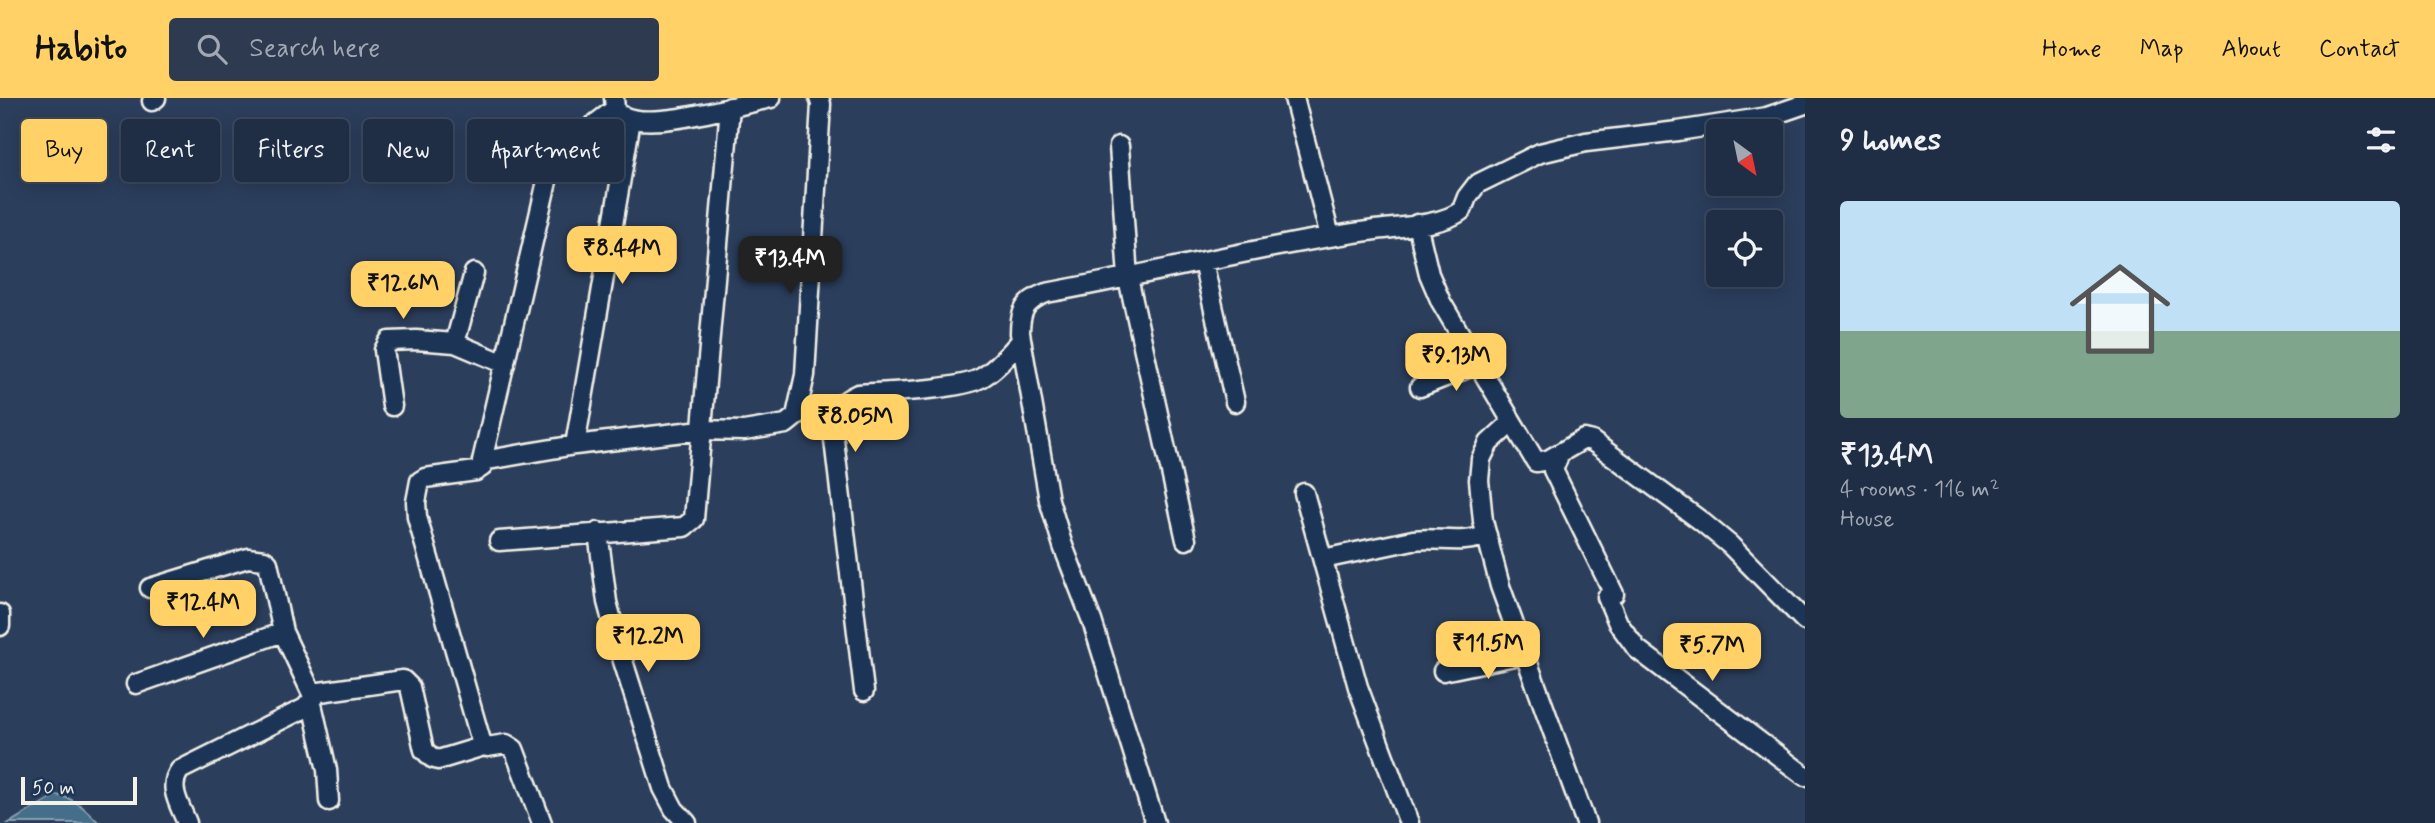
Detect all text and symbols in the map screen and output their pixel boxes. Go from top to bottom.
search box [169,18,659,81]
text: Habito [35,27,127,71]
icon: search [193,30,231,68]
text: Search here [249,32,380,66]
text: Home [2042,34,2102,65]
text: Map [2140,34,2184,65]
text: About [2222,34,2281,65]
text: Contact [2319,34,2400,65]
chip: Buy [21,119,107,182]
chip: Rent [121,119,220,182]
chip: Filters [234,119,349,182]
chip: New [363,119,453,182]
chip: Apartment [467,119,624,182]
north arrow [1706,119,1783,196]
map controls [1706,119,1783,287]
text: 9 homes [1840,121,1941,160]
icon: filters [2362,121,2400,159]
button: locate [1706,210,1783,287]
pin: ₹8.44M [565,226,679,286]
text: ₹8.44M [583,234,661,264]
pin: ₹13.4M [733,236,847,296]
text: ₹13.4M [754,244,826,274]
icon: home [2057,246,2183,372]
pin: ₹12.6M [346,262,460,321]
text: ₹12.6M [367,269,439,299]
pin: ₹9.13M [1399,334,1513,393]
text: ₹9.13M [1421,341,1491,371]
pin: ₹8.05M [798,394,912,454]
text: ₹8.05M [817,402,893,432]
text: ₹13.4M [1840,436,1933,475]
text: 4 rooms · 116 m² [1840,475,2000,505]
text: House [1840,505,1894,535]
pin: ₹12.4M [146,580,260,640]
text: ₹12.4M [166,588,240,618]
pin: ₹12.2M [591,614,705,674]
text: ₹12.2M [612,622,684,652]
pin: ₹11.5M [1431,622,1545,681]
pin: ₹5.7M [1663,624,1761,683]
text: ₹11.5M [1452,629,1524,659]
text: ₹5.7M [1679,631,1745,661]
scale bar [21,774,136,806]
text: 50 m [32,776,75,801]

